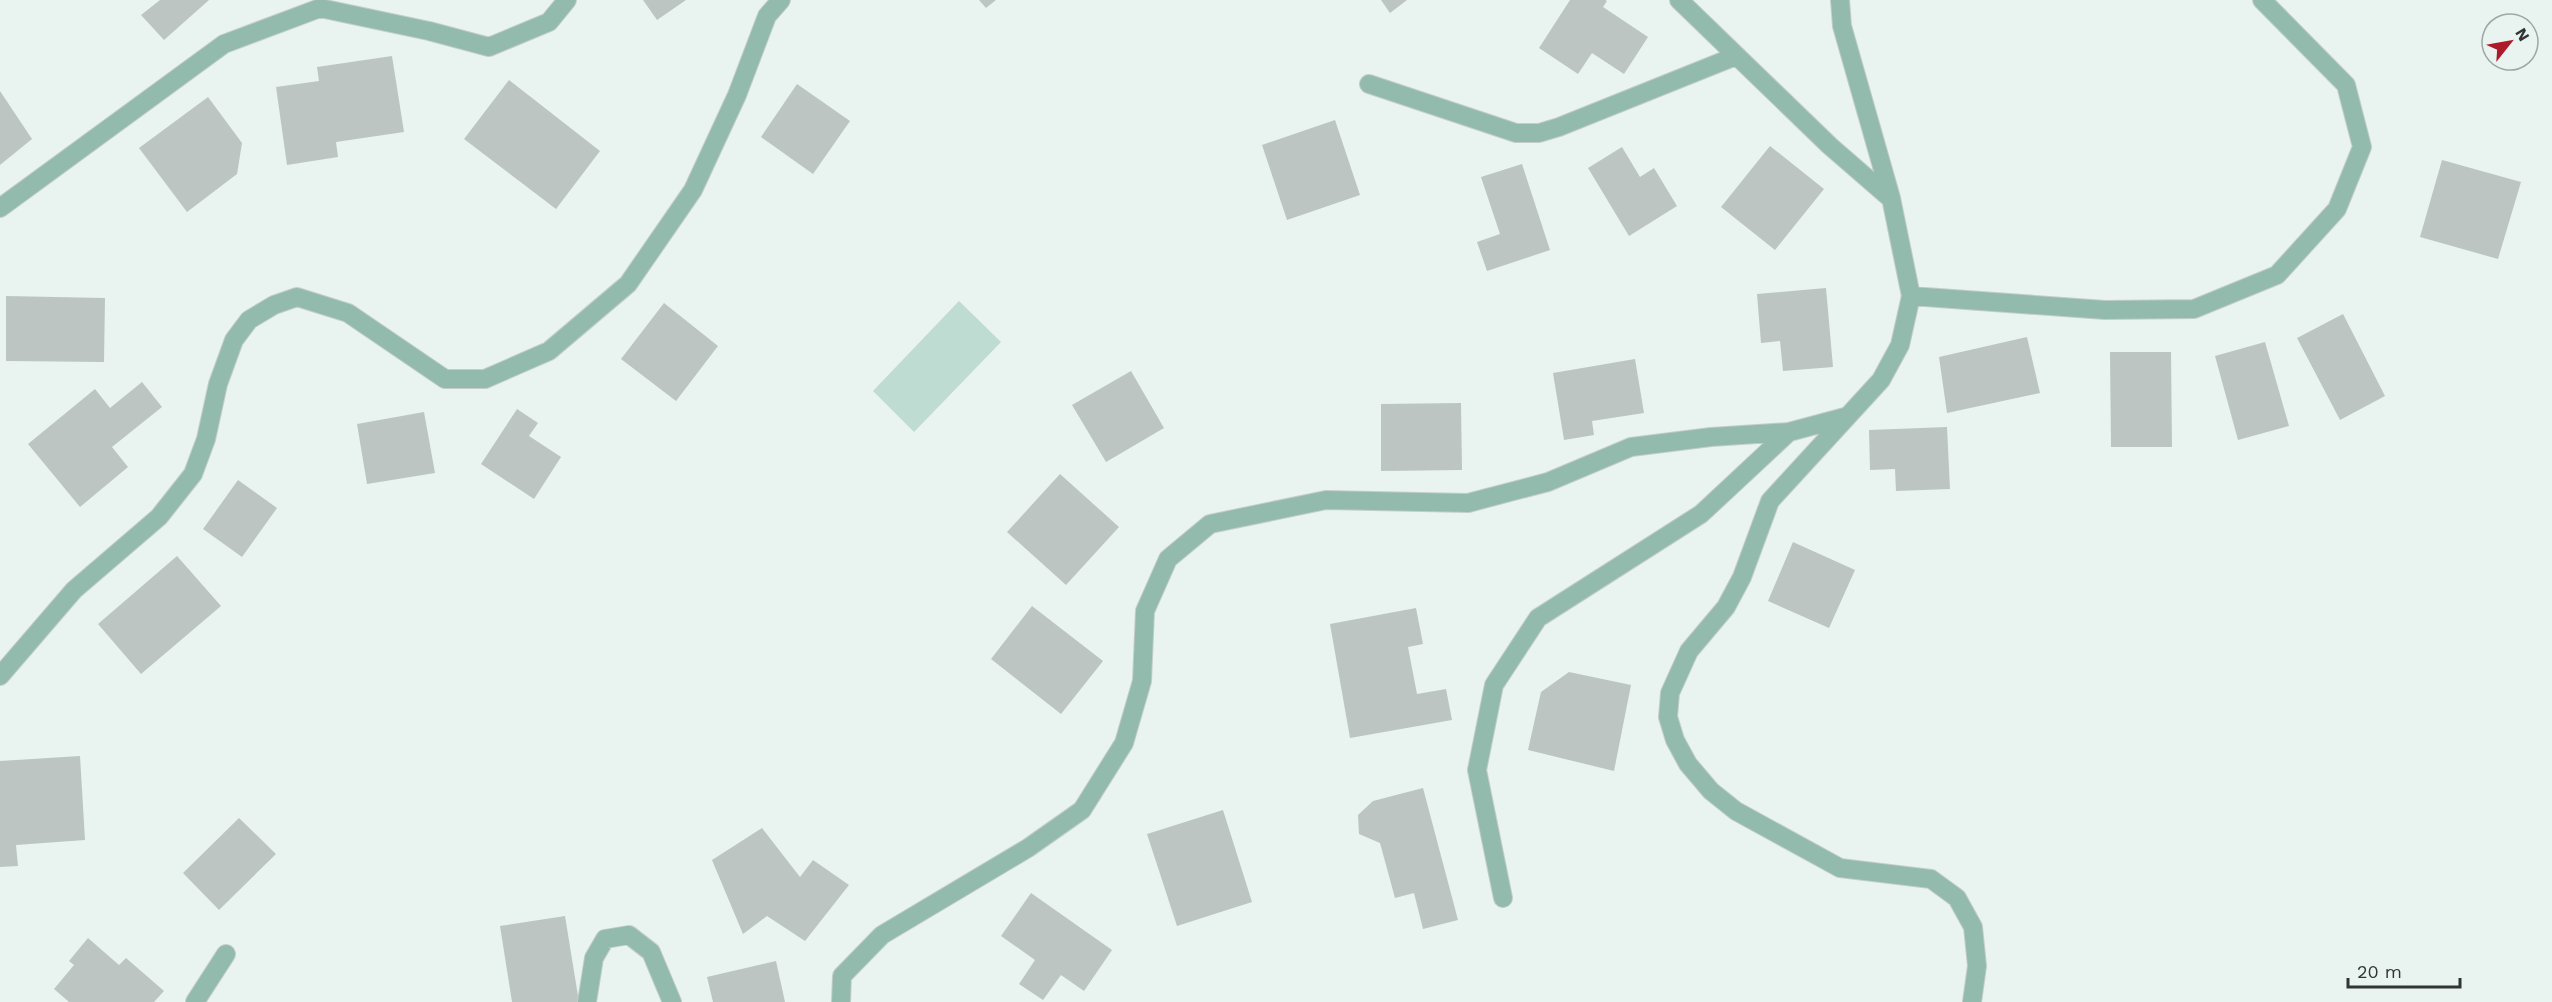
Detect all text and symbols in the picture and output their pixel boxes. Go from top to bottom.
north arrow [2480,12,2540,72]
text: N [2511,25,2534,45]
scale bar [2348,951,2460,989]
text: 20 m [2357,961,2402,982]

